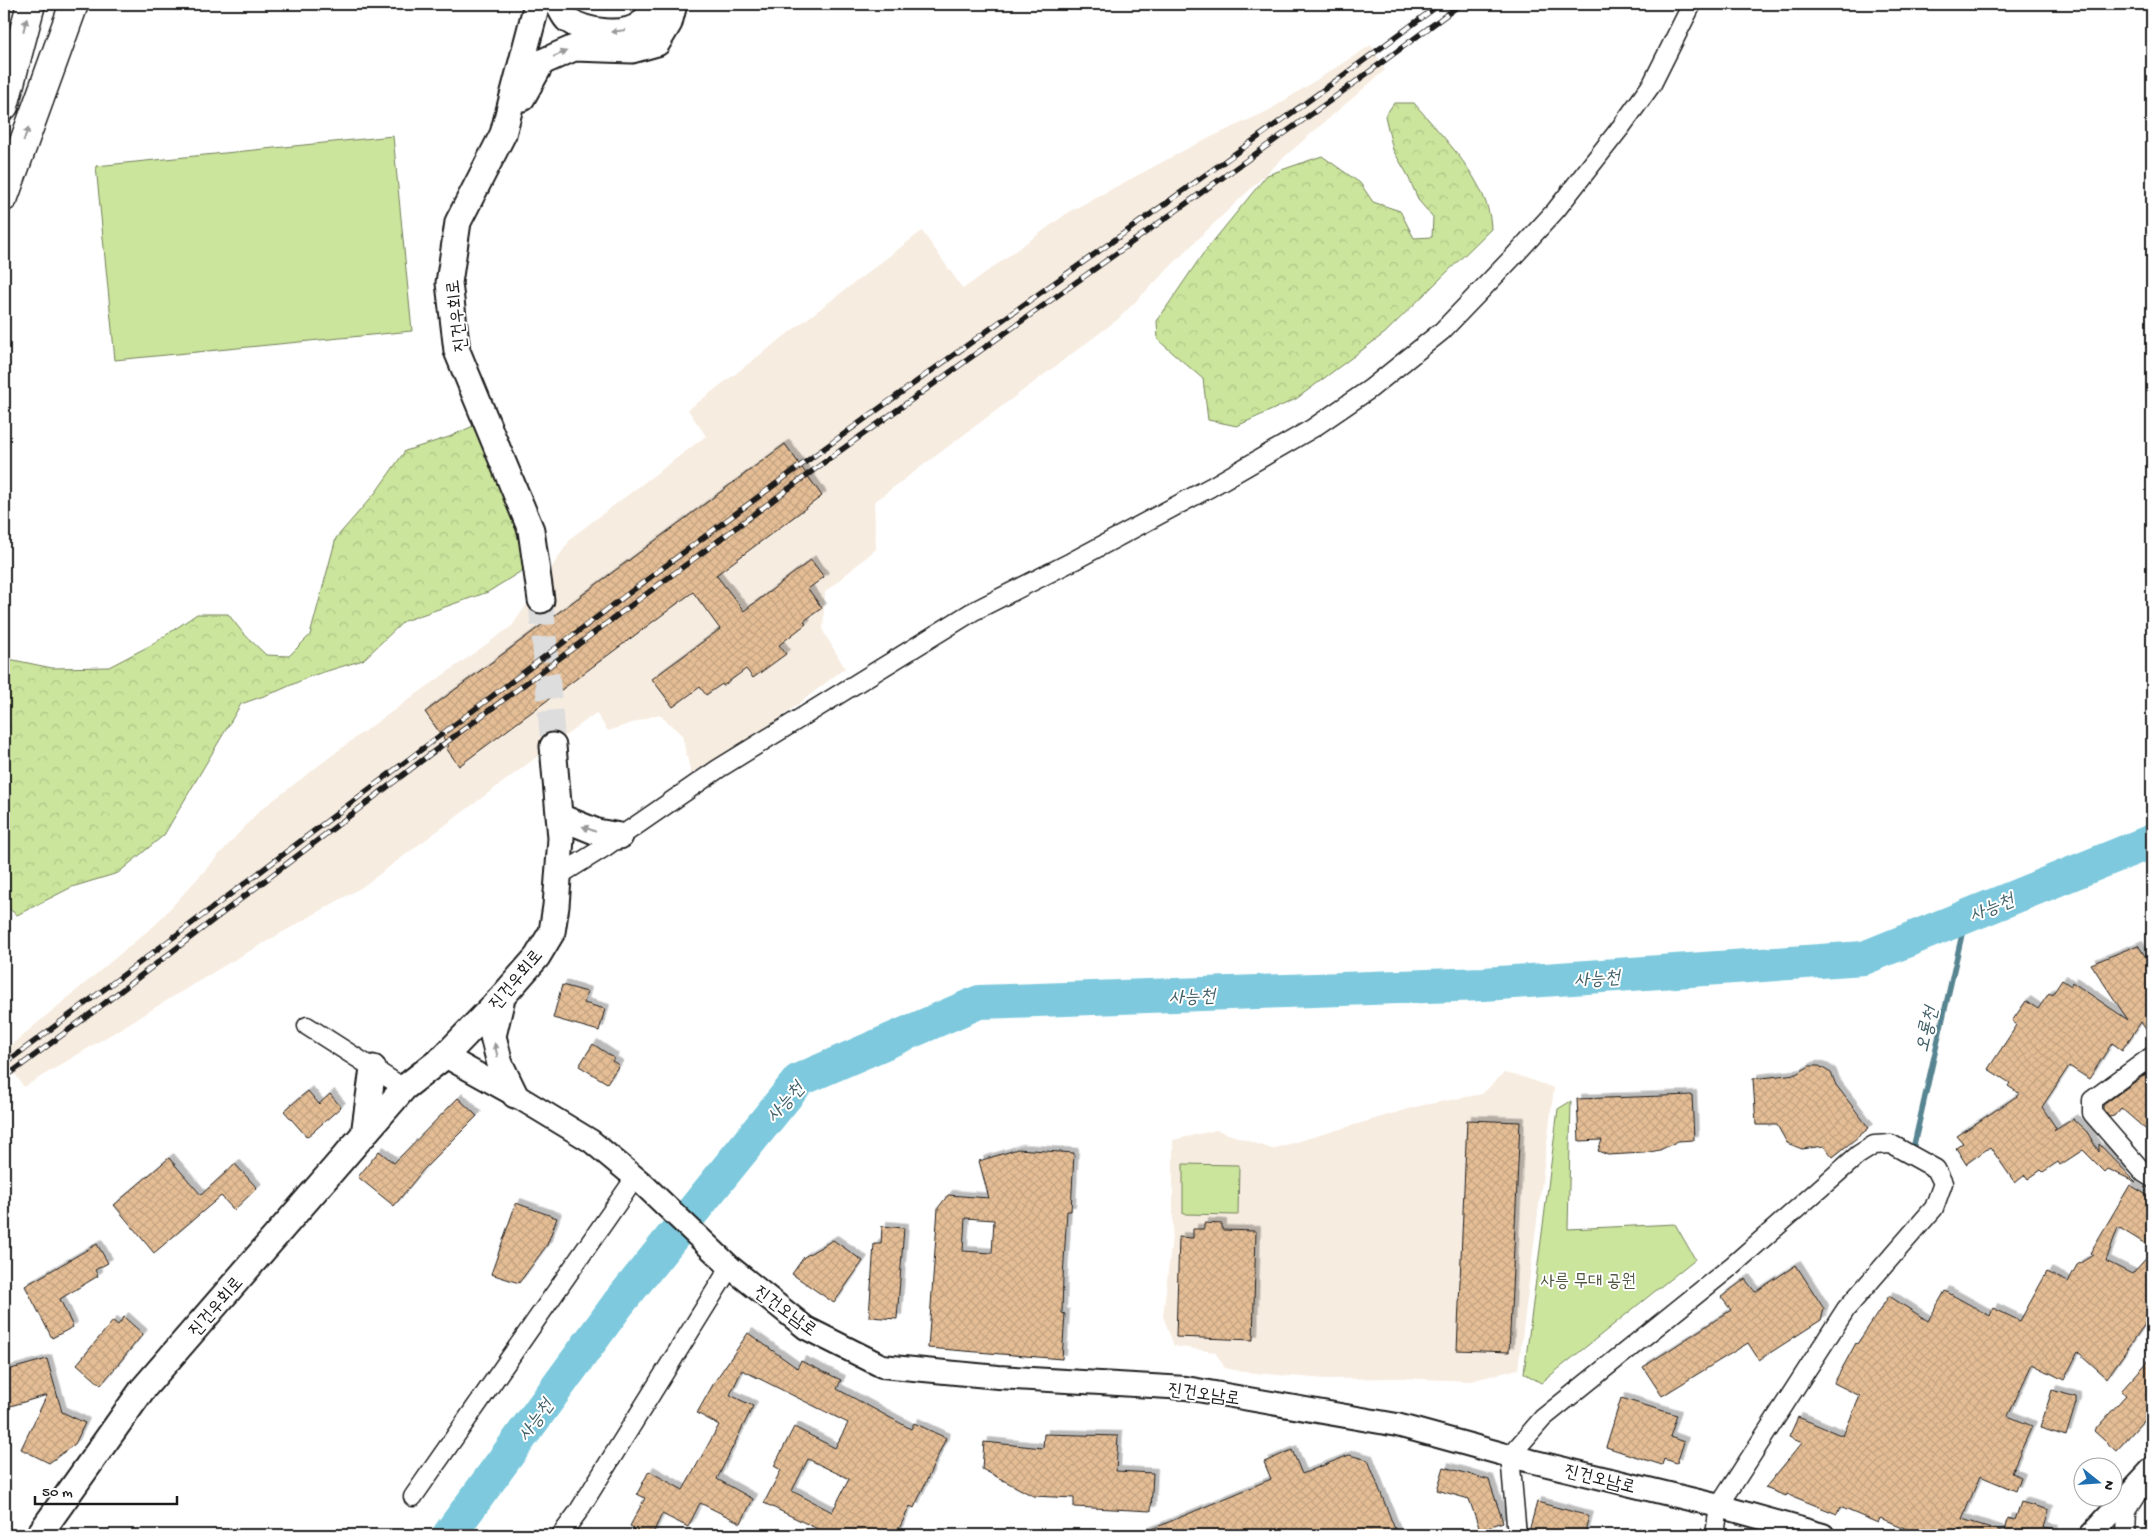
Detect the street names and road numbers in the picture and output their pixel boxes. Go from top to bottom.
street label: 진건우회로 [444,278,473,353]
street label: 진건우회로 [486,946,548,1015]
street label: 진건우회로 [185,1273,249,1342]
street label: 진건오남로 [749,1282,820,1342]
street label: 진건오남로 [1166,1380,1241,1411]
street label: 진건오남로 [1562,1461,1637,1499]

